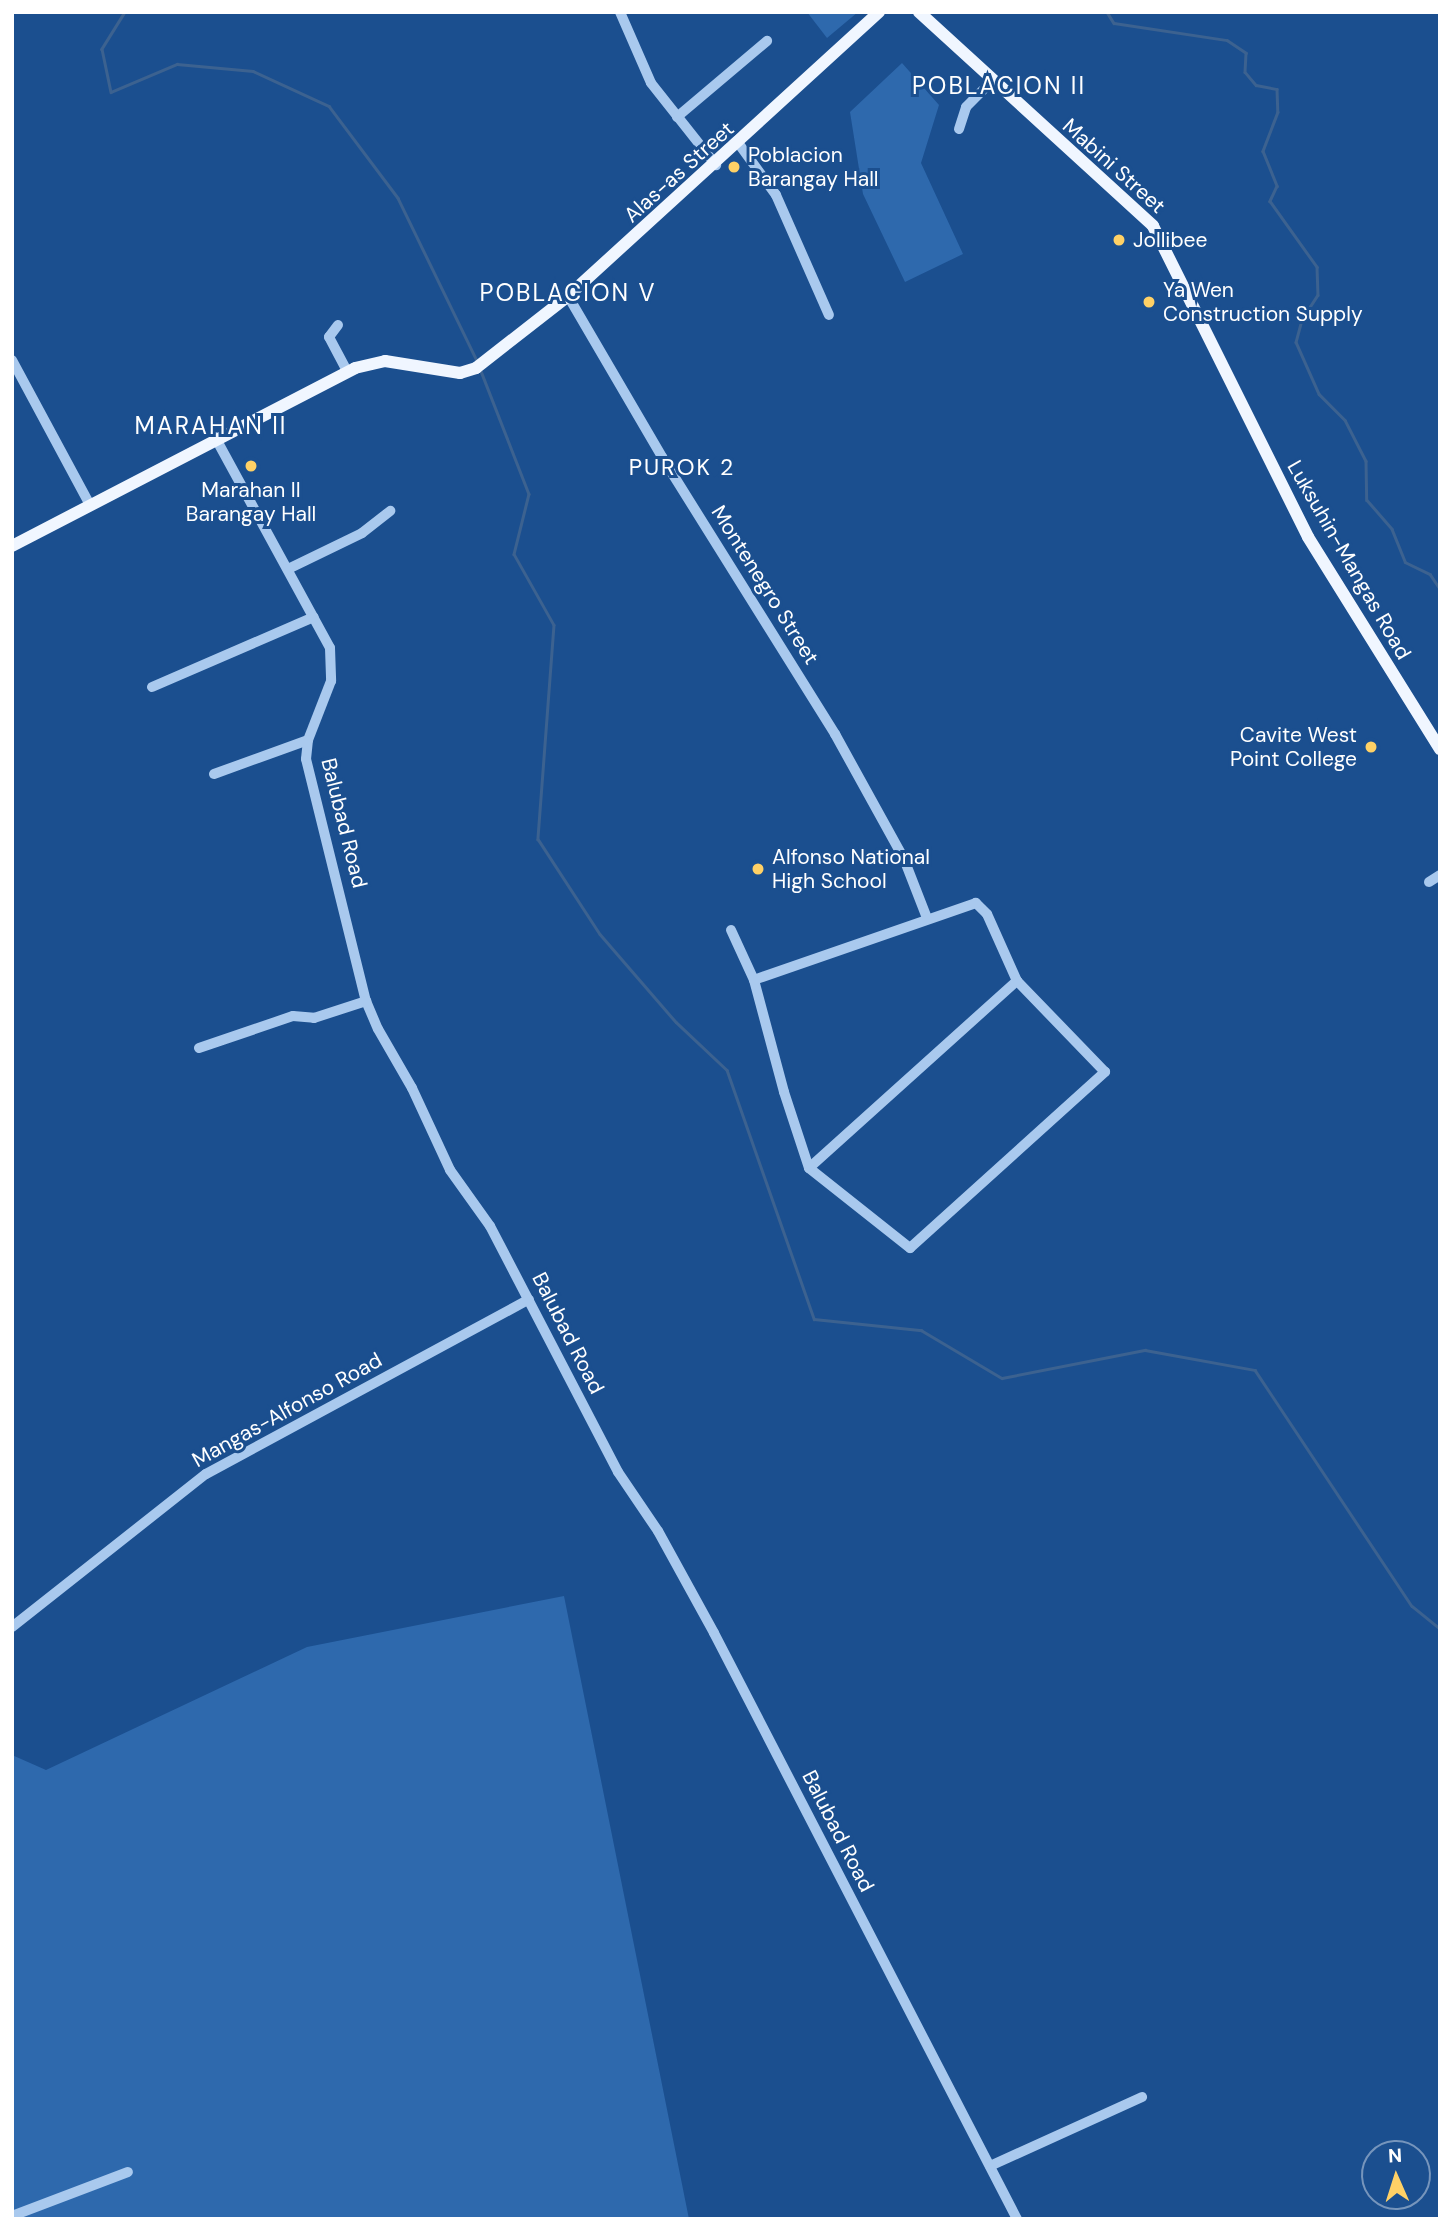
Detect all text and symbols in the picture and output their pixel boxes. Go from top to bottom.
district label: POBLACION II [913,72,1085,100]
street label: Mabini Street [1057,113,1171,219]
street label: Alas-as Street [619,116,739,228]
place label: Poblacion Barangay Hall [748,142,879,192]
marker: Poblacion Barangay Hall [726,159,742,175]
place label: Jollibee [1133,227,1207,253]
marker: Jollibee [1111,232,1127,248]
place label: Ya Wen Construction Supply [1163,277,1363,327]
district label: POBLACION V [481,279,655,307]
marker: Ya Wen Construction Supply [1141,294,1157,310]
district label: MARAHAN II [136,412,286,440]
district label: PUROK 2 [630,453,734,481]
street label: Luksuhin-Mangas Road [1282,456,1416,664]
marker: Marahan II Barangay Hall [243,458,259,474]
place label: Marahan II Barangay Hall [186,477,316,527]
street label: Montenegro Street [706,501,824,669]
place label: Cavite West Point College [1230,722,1357,772]
marker: Cavite West Point College [1363,739,1379,755]
street label: Balubad Road [316,755,372,891]
place label: Alfonso National High School [772,844,930,894]
marker: Alfonso National High School [750,861,766,877]
street label: Balubad Road [527,1268,609,1398]
street label: Mangas-Alfonso Road [188,1347,386,1473]
street label: Balubad Road [797,1766,879,1896]
north arrow [1361,2140,1431,2210]
text: N [1387,2143,1403,2168]

